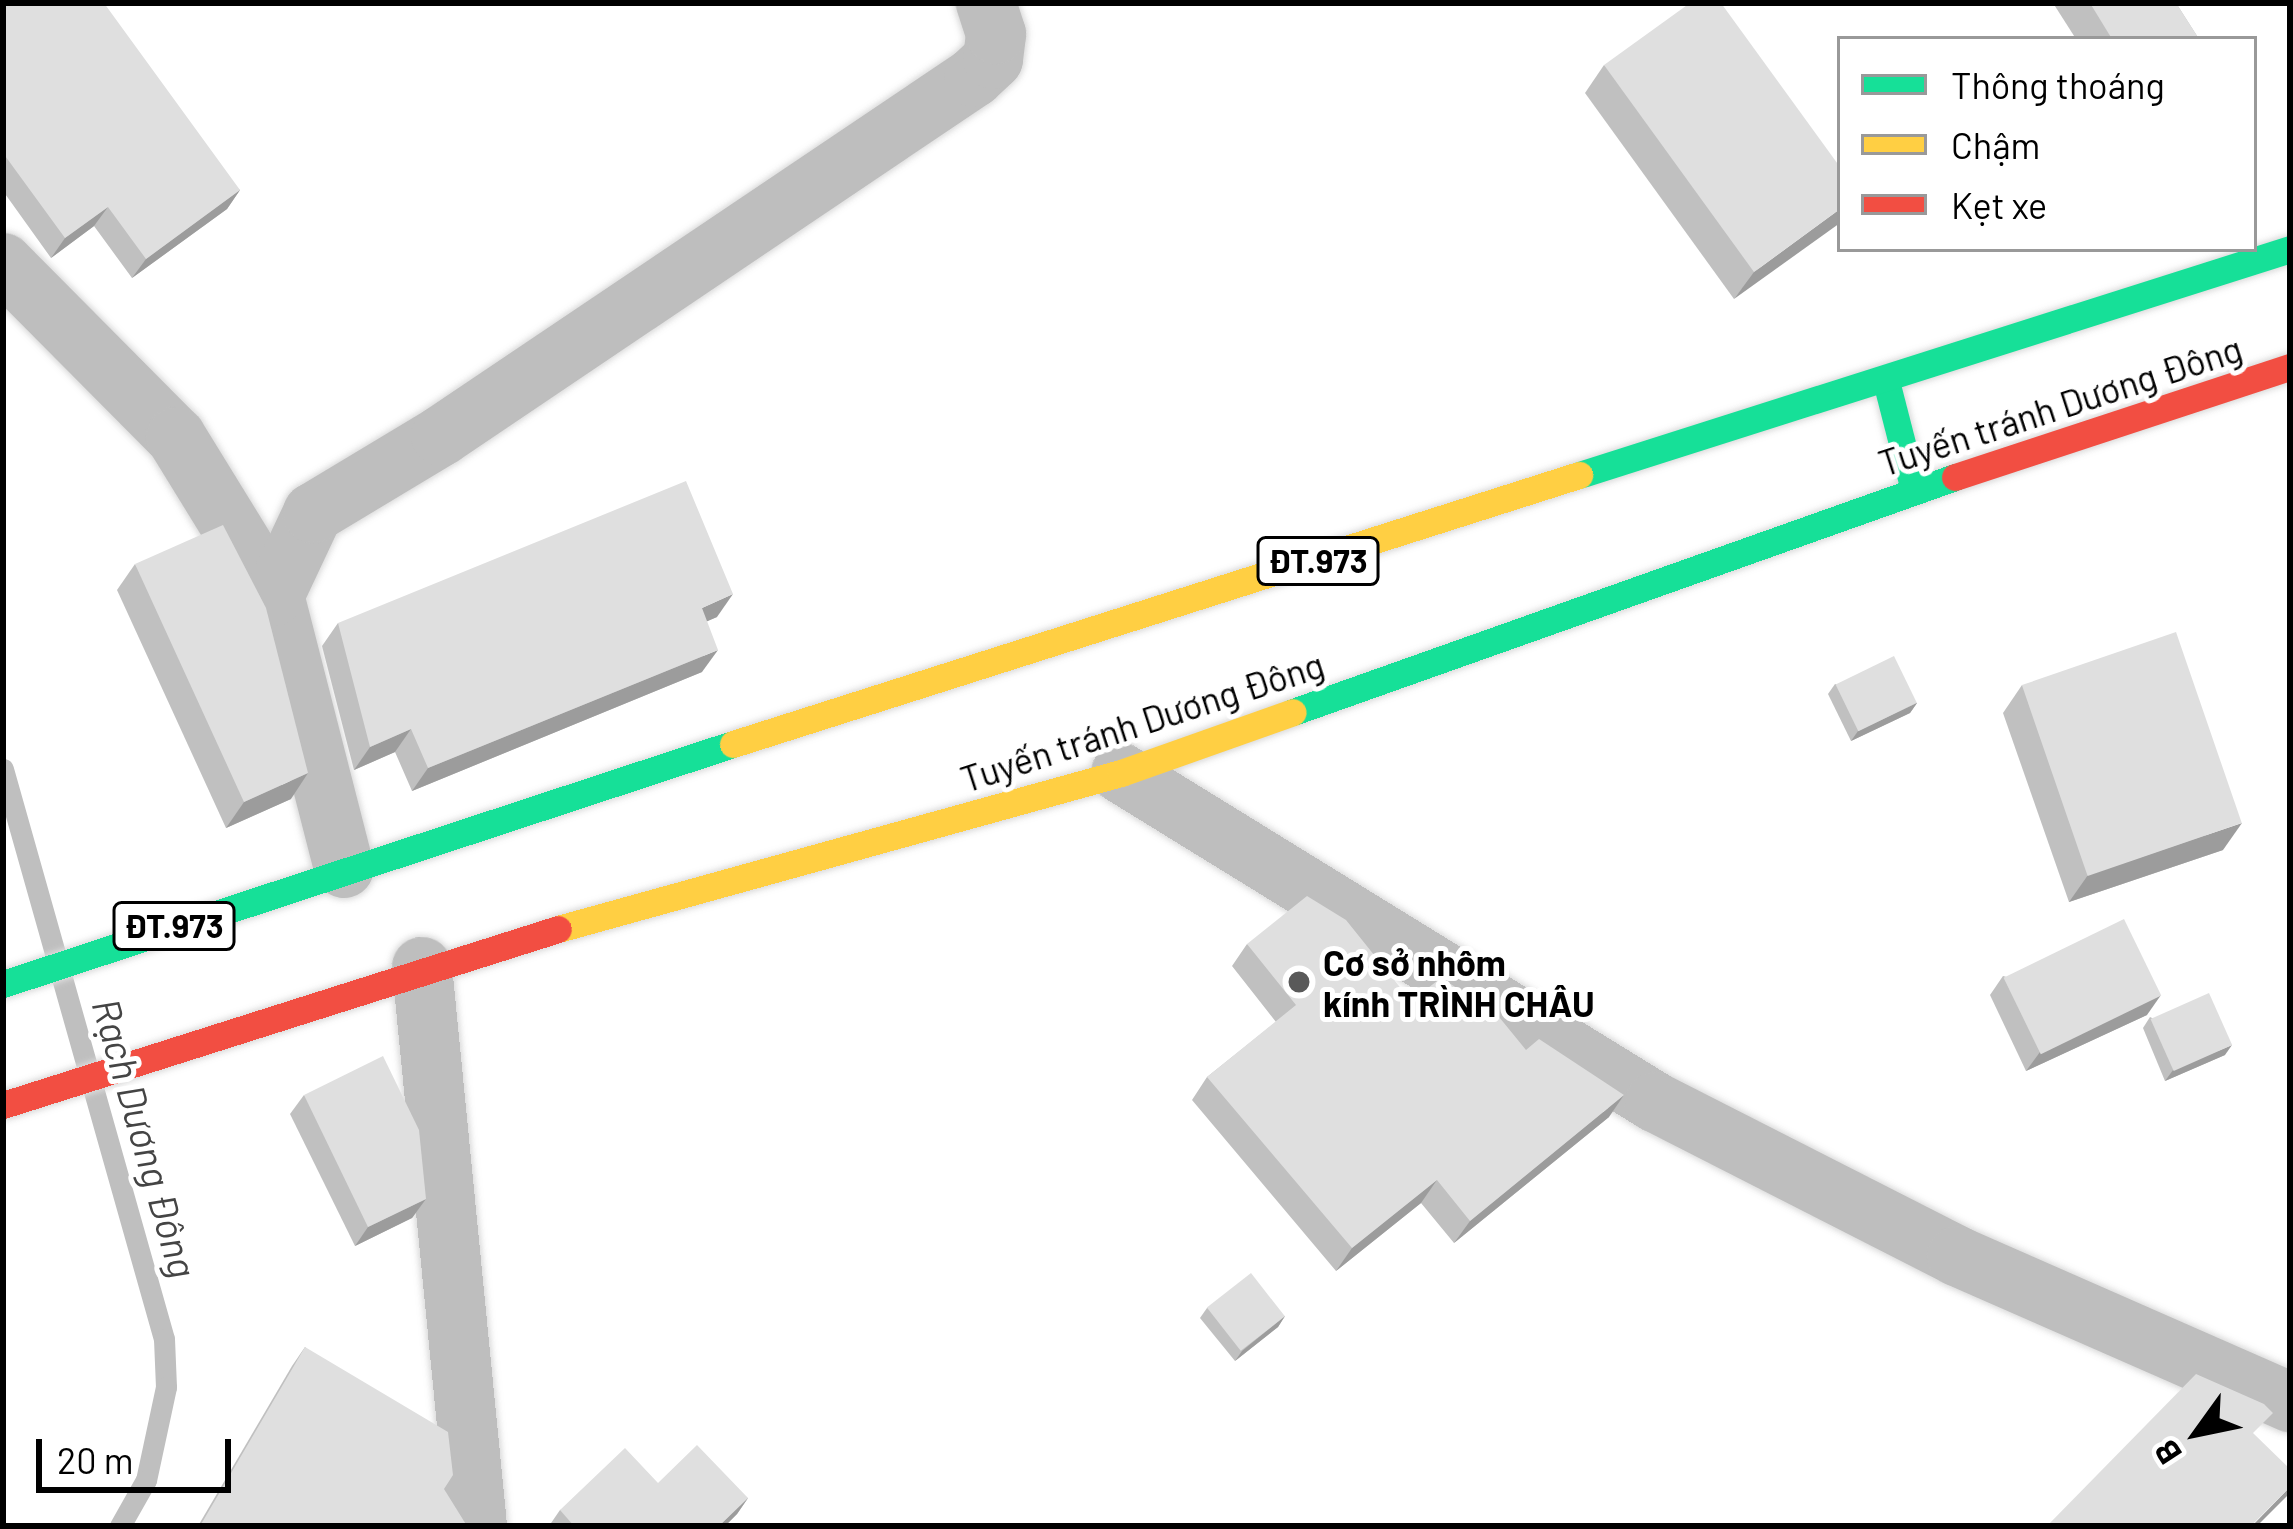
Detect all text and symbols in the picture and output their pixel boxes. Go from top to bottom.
legend [1837,36,2257,252]
text: Thông thoáng [1951,63,2165,106]
text: Chậm [1951,123,2040,166]
text: Kẹt xe [1951,183,2047,226]
street label: Tuyến tránh Dương Đông [1873,326,2247,484]
road number: ĐT.973 [1255,534,1381,588]
street label: Tuyến tránh Dương Đông [955,642,1329,800]
road number: ĐT.973 [111,899,237,953]
place label: Cơ sở nhôm kính TRÌNH CHÂU [1323,939,1595,1024]
marker: Cơ sở nhôm kính TRÌNH CHÂU [1286,969,1312,995]
water label: Rạch Dương Đông [83,993,207,1283]
north arrow [2137,1373,2257,1493]
scale bar [42,1415,237,1489]
text: B [2144,1433,2189,1472]
text: 20 m [57,1438,134,1481]

